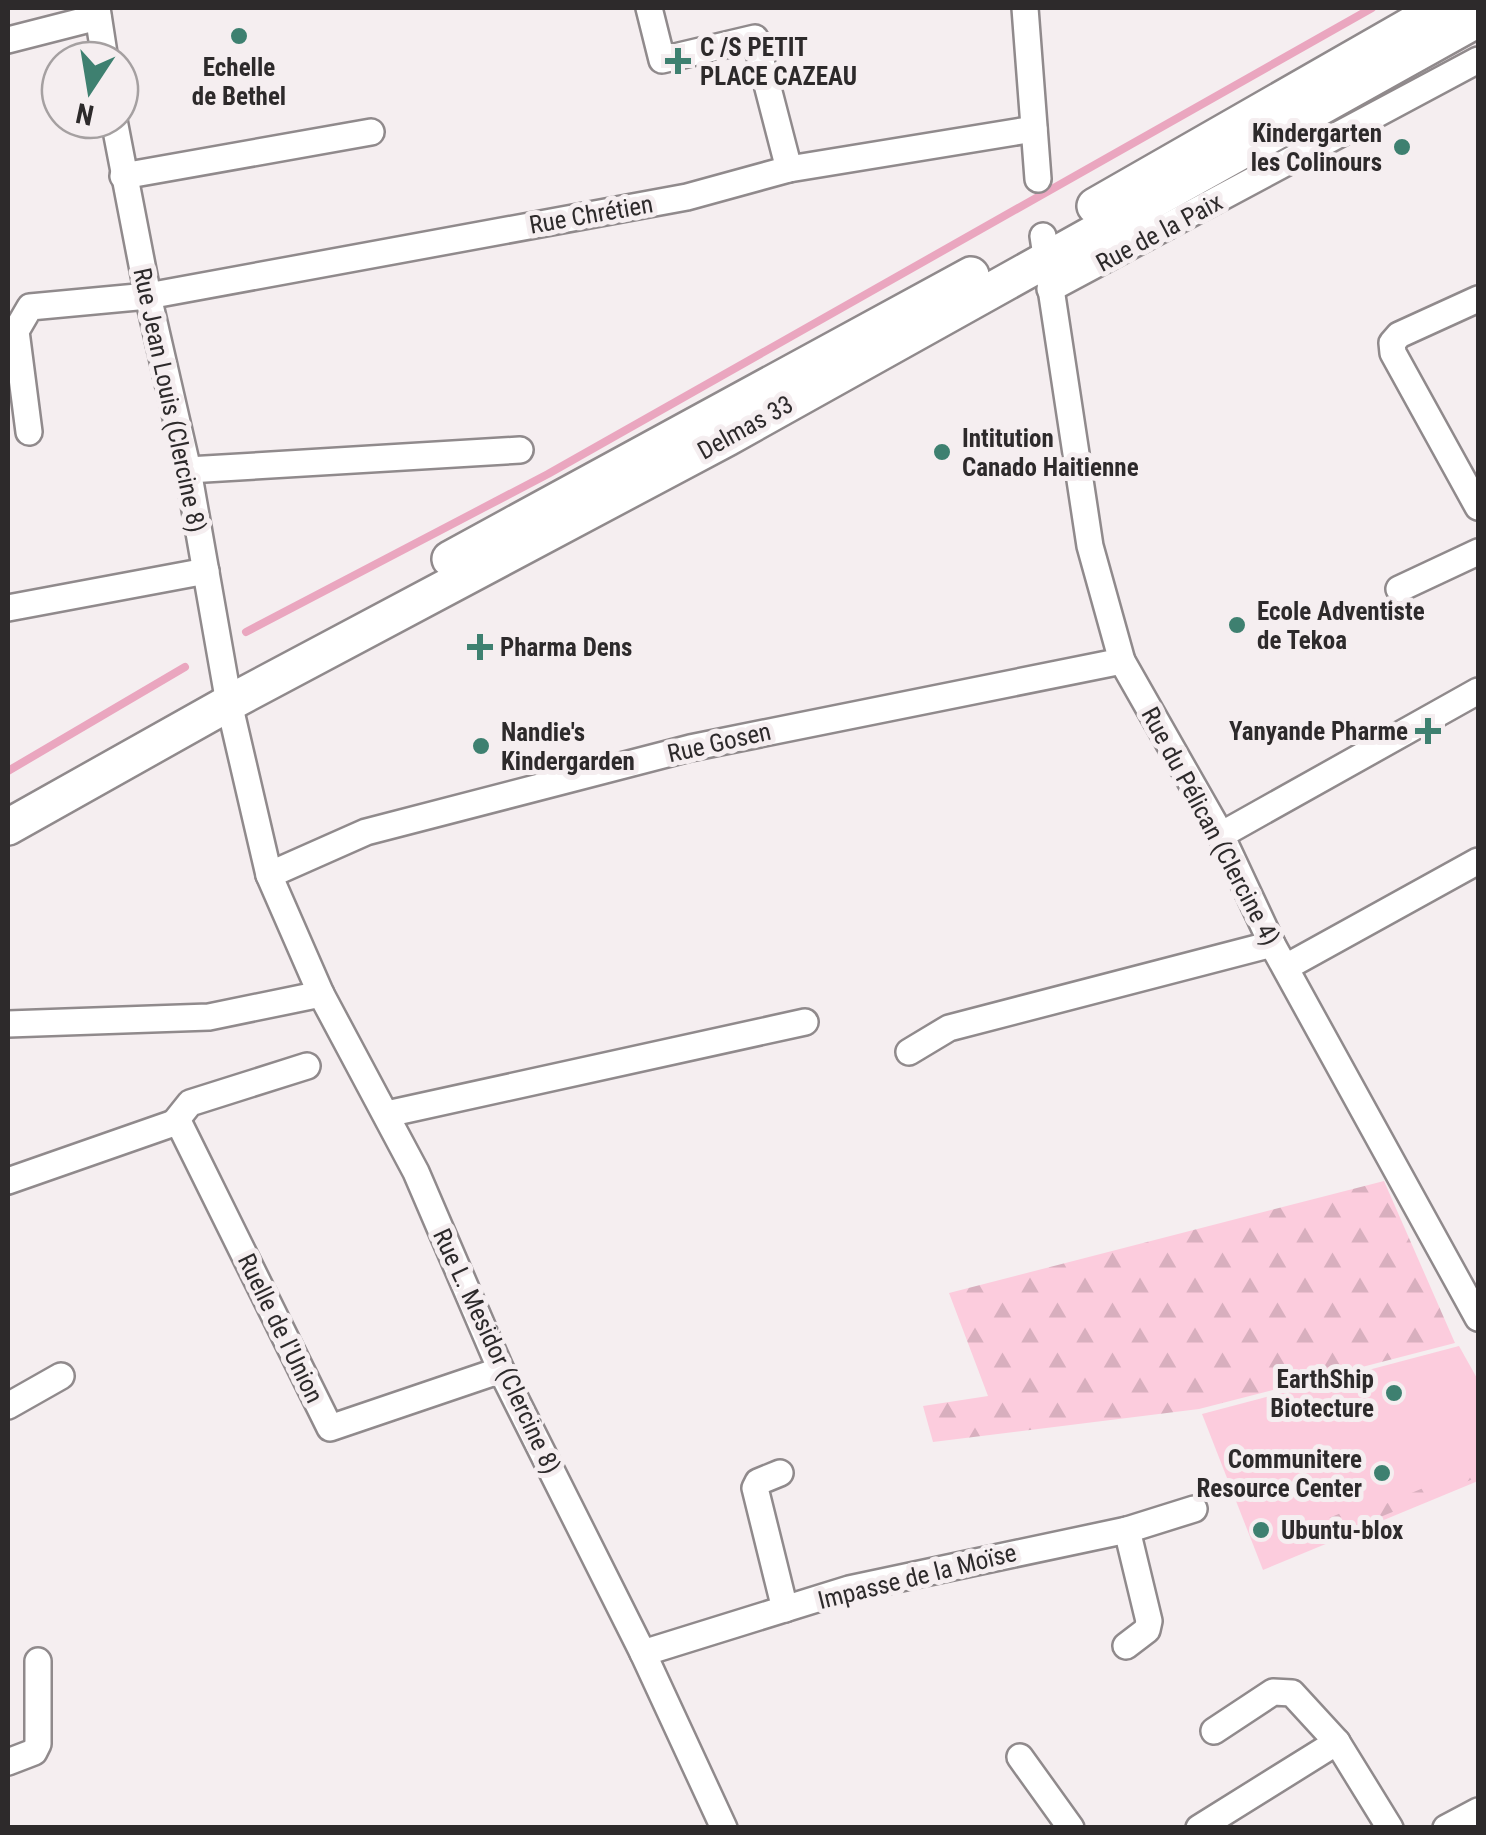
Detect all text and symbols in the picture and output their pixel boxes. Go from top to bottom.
marker: Echelle de Bethel [228,25,250,47]
place label: C /S PETIT PLACE CAZEAU [700,33,857,91]
north arrow [40,40,140,140]
marker: C /S PETIT PLACE CAZEAU [665,48,691,74]
place label: Echelle de Bethel [192,53,286,111]
text: N [73,96,97,132]
place label: Kindergarten les Colinours [1251,119,1382,177]
marker: Kindergarten les Colinours [1391,136,1413,158]
street label: Rue de la Paix [1091,187,1227,278]
street label: Rue Chrétien [527,189,655,240]
street label: Rue Jean Louis (Clercine 8) [127,265,212,535]
street label: Delmas 33 [693,389,798,465]
place label: Intitution Canado Haitienne [962,424,1139,482]
marker: Intitution Canado Haitienne [931,441,953,463]
place label: Ecole Adventiste de Tekoa [1257,597,1425,655]
marker: Ecole Adventiste de Tekoa [1226,614,1248,636]
place label: Pharma Dens [500,633,632,662]
marker: Pharma Dens [469,636,491,658]
street label: Rue du Pélican (Clercine 4) [1135,702,1286,950]
street label: Rue Gosen [665,717,774,768]
place label: Yanyande Pharme [1229,717,1408,746]
place label: Nandie's Kindergarden [501,718,635,776]
marker: Yanyande Pharme [1417,720,1439,742]
marker: Nandie's Kindergarden [470,735,492,757]
street label: Rue L. Mesidor (Clercine 8) [427,1224,566,1478]
street label: Ruelle de l'Union [232,1249,329,1408]
place label: EarthShip Biotecture [1270,1365,1374,1423]
marker: EarthShip Biotecture [1383,1382,1405,1404]
place label: Communitere Resource Center [1196,1445,1362,1503]
marker: Communitere Resource Center [1371,1462,1393,1484]
place label: Ubuntu-blox [1281,1516,1403,1545]
marker: Ubuntu-blox [1250,1519,1272,1541]
street label: Impasse de la Moïse [815,1538,1019,1615]

